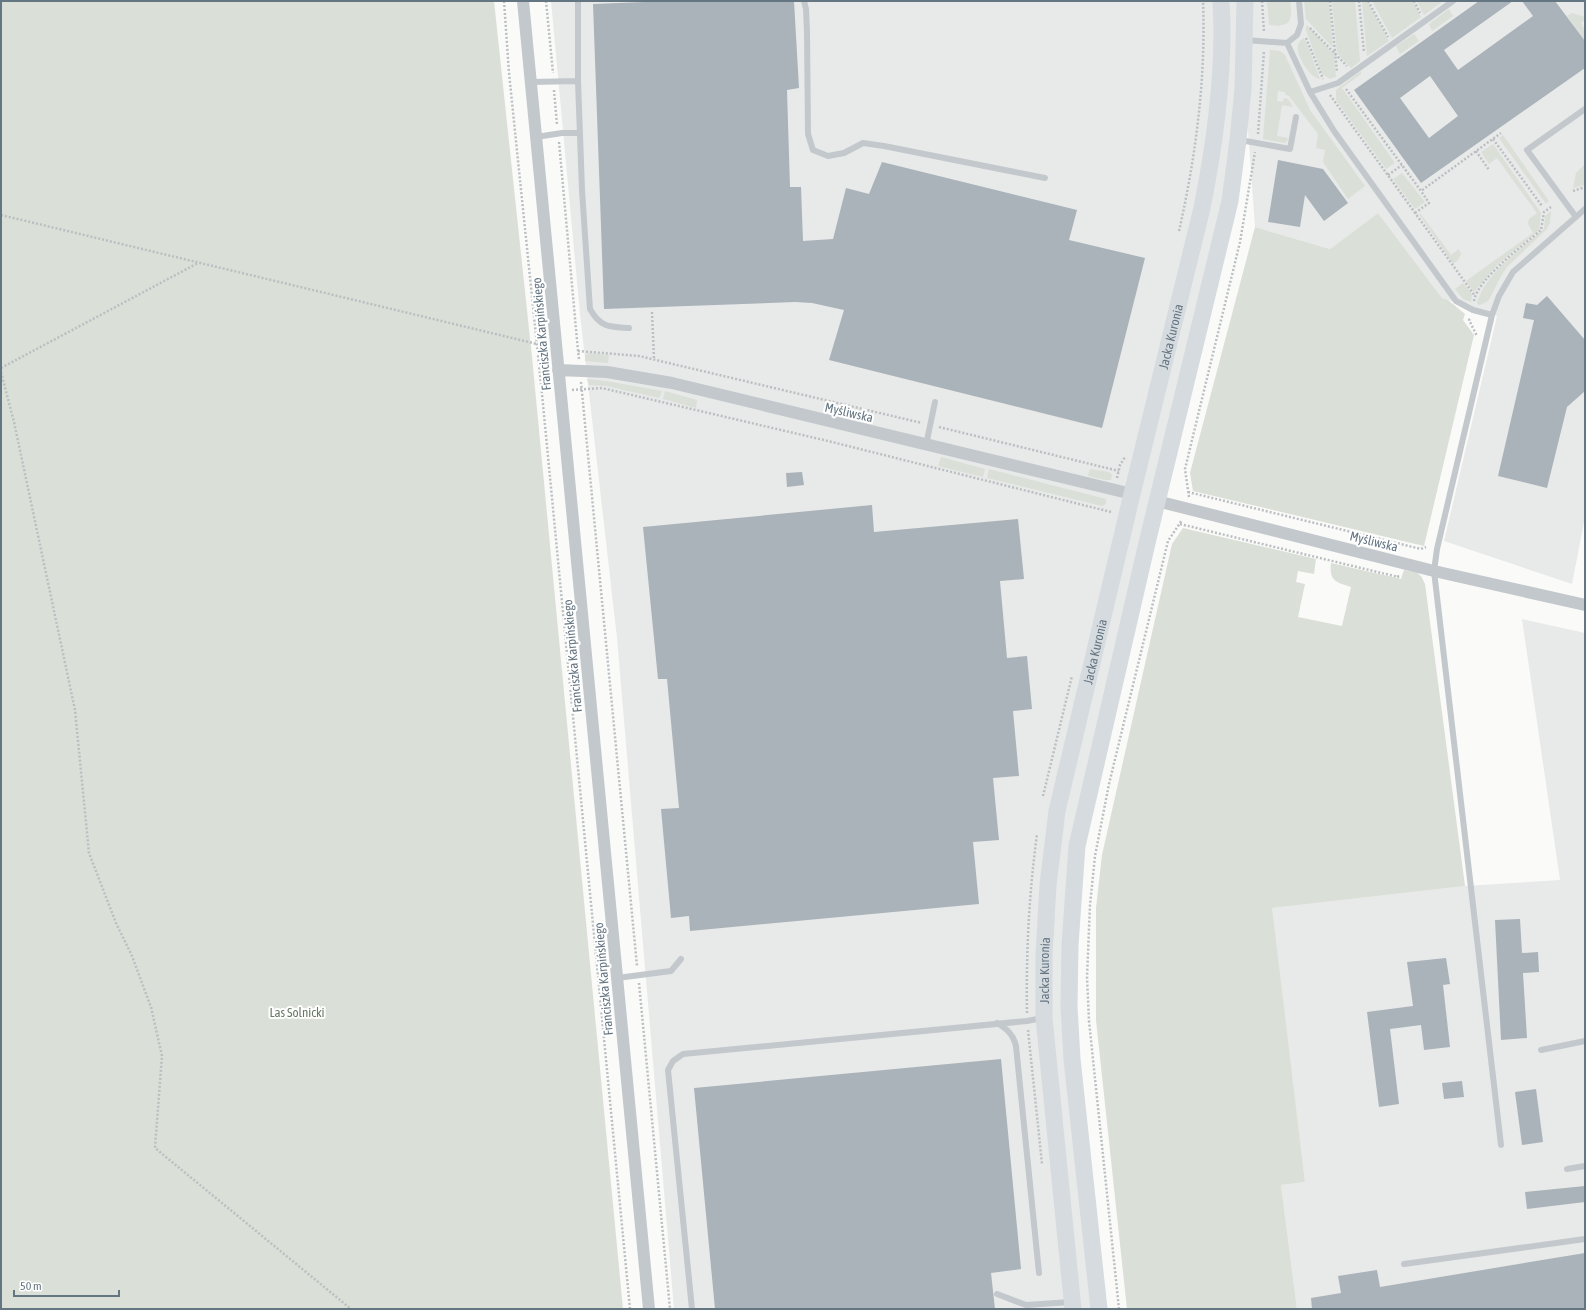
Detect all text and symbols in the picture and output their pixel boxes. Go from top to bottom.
street label: Franciszka Karpińskiego [529,277,554,391]
street label: Jacka Kuronia [1156,303,1186,371]
street label: Myśliwska [823,400,875,425]
street label: Myśliwska [1348,528,1400,555]
street label: Franciszka Karpińskiego [560,599,585,713]
street label: Jacka Kuronia [1080,618,1110,686]
street label: Franciszka Karpińskiego [591,922,616,1036]
street label: Jacka Kuronia [1037,937,1053,1004]
park label: Las Solnicki [270,1005,324,1020]
scale bar [14,1272,119,1298]
text: 50 m [20,1279,42,1293]

